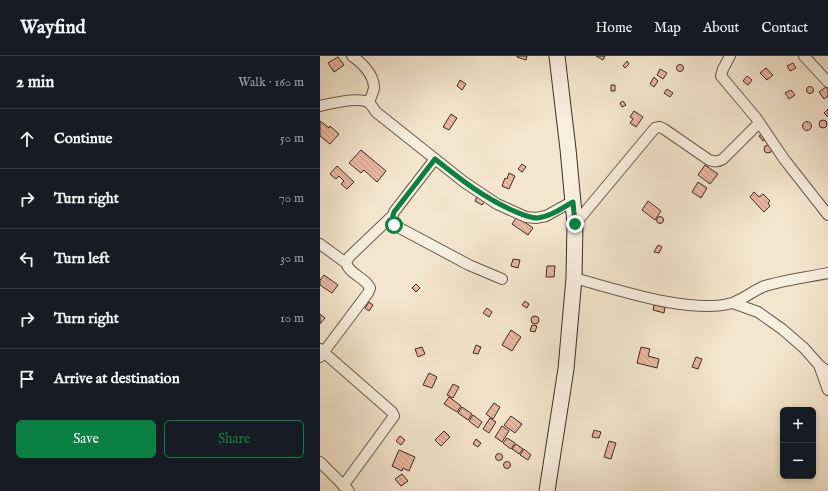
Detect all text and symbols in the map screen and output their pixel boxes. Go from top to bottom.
text: Wayfind [20,16,86,40]
text: Home [596,19,632,37]
text: Map [654,19,681,37]
text: About [703,19,739,37]
text: Contact [761,19,808,37]
text: 2 min [16,72,54,93]
text: Walk · 160 m [238,74,304,91]
icon: ahead [16,128,38,150]
text: Continue [54,129,112,148]
text: 50 m [280,130,304,147]
icon: right [16,188,38,210]
text: Turn right [54,189,119,208]
text: 70 m [279,190,304,207]
route end [566,215,584,233]
route start [385,216,403,234]
icon: left [16,248,38,270]
text: Turn left [54,249,110,268]
text: 30 m [280,250,304,267]
icon: right [16,308,38,330]
text: Turn right [54,309,119,328]
text: 10 m [280,310,304,327]
icon: arrive [16,368,38,390]
text: Arrive at destination [54,369,180,388]
map controls [780,407,816,479]
button: + [780,407,816,443]
button: Save [16,420,156,458]
button: Share [164,420,304,458]
button: − [780,443,816,479]

